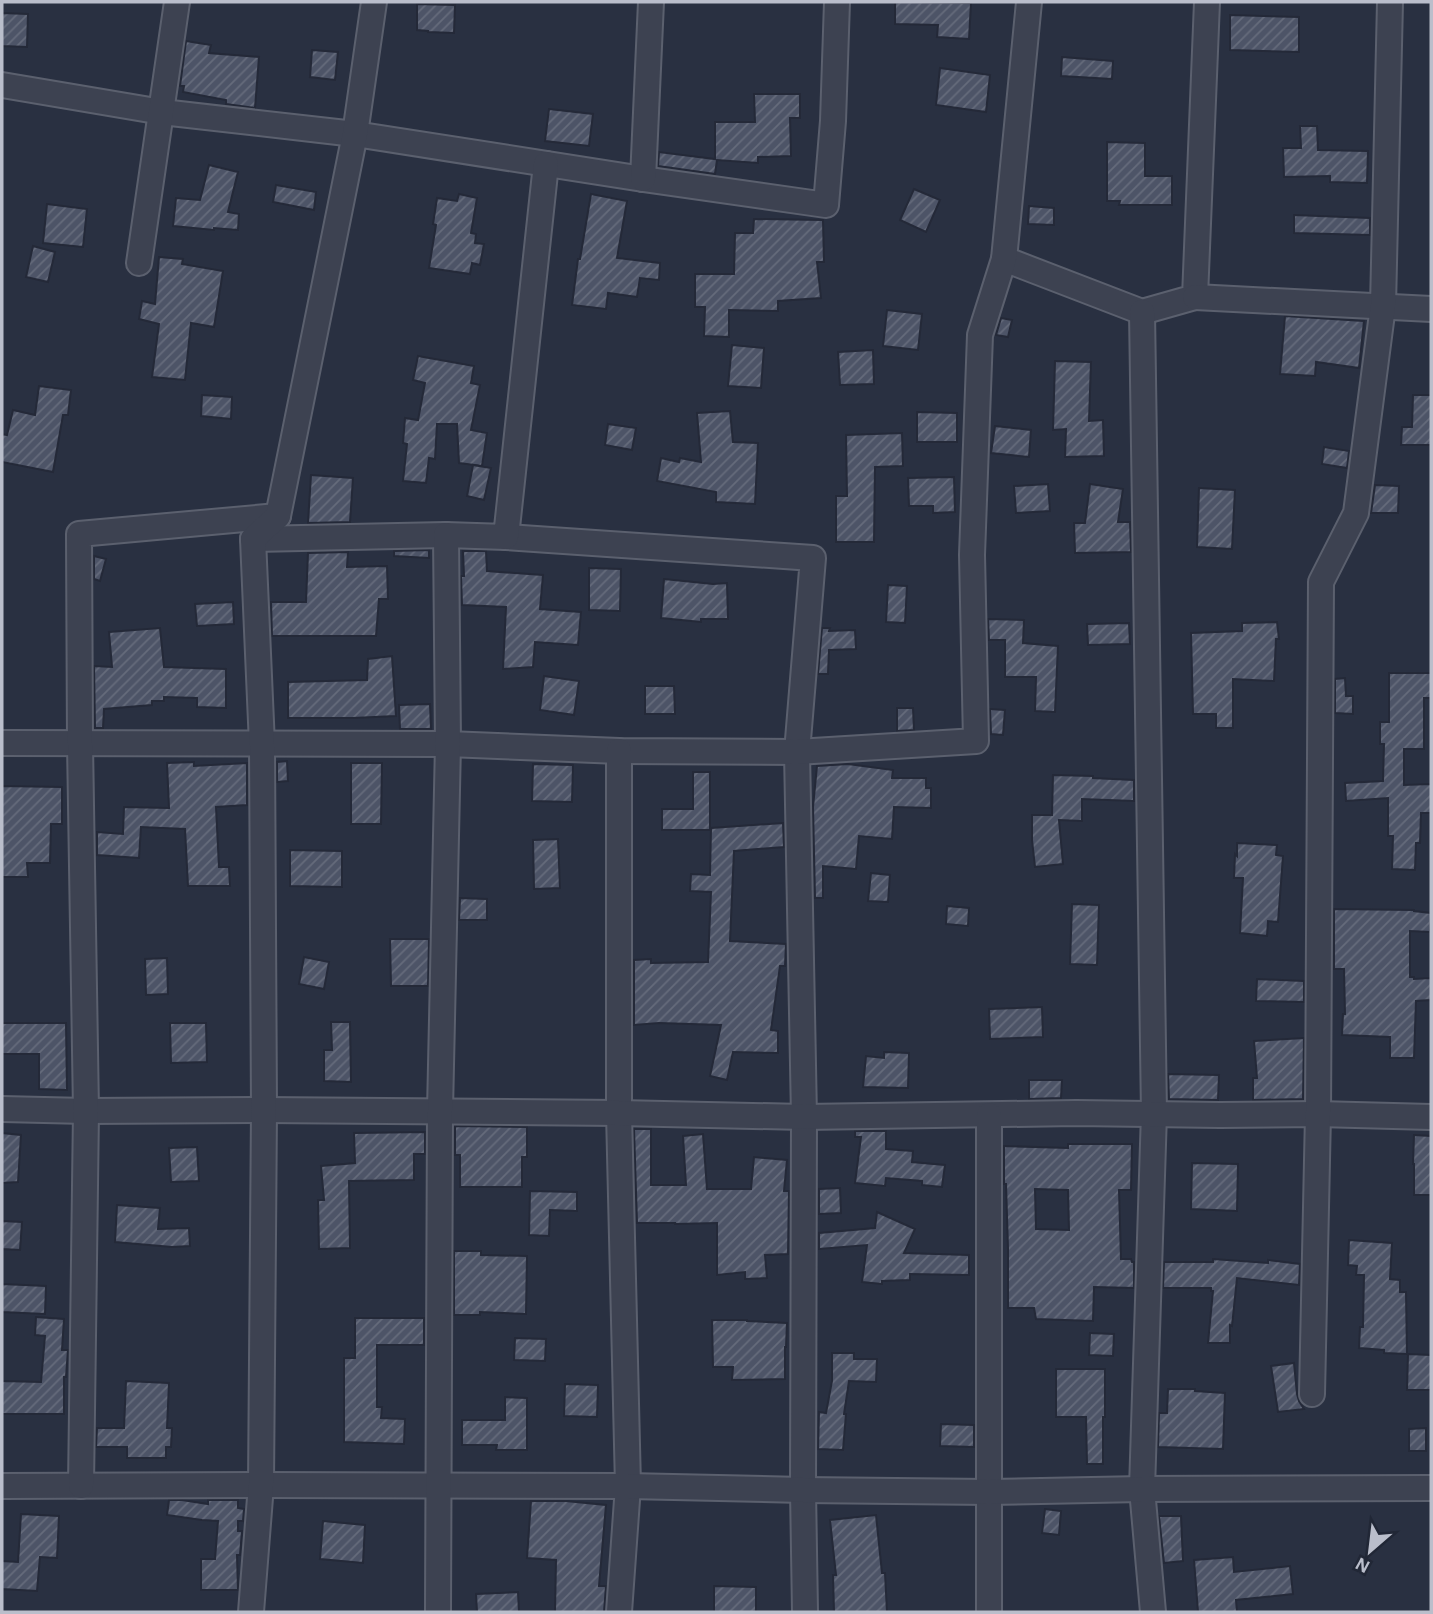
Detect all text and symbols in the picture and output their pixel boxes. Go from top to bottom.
north arrow [1335,1516,1405,1586]
text: N [1352,1553,1373,1576]

